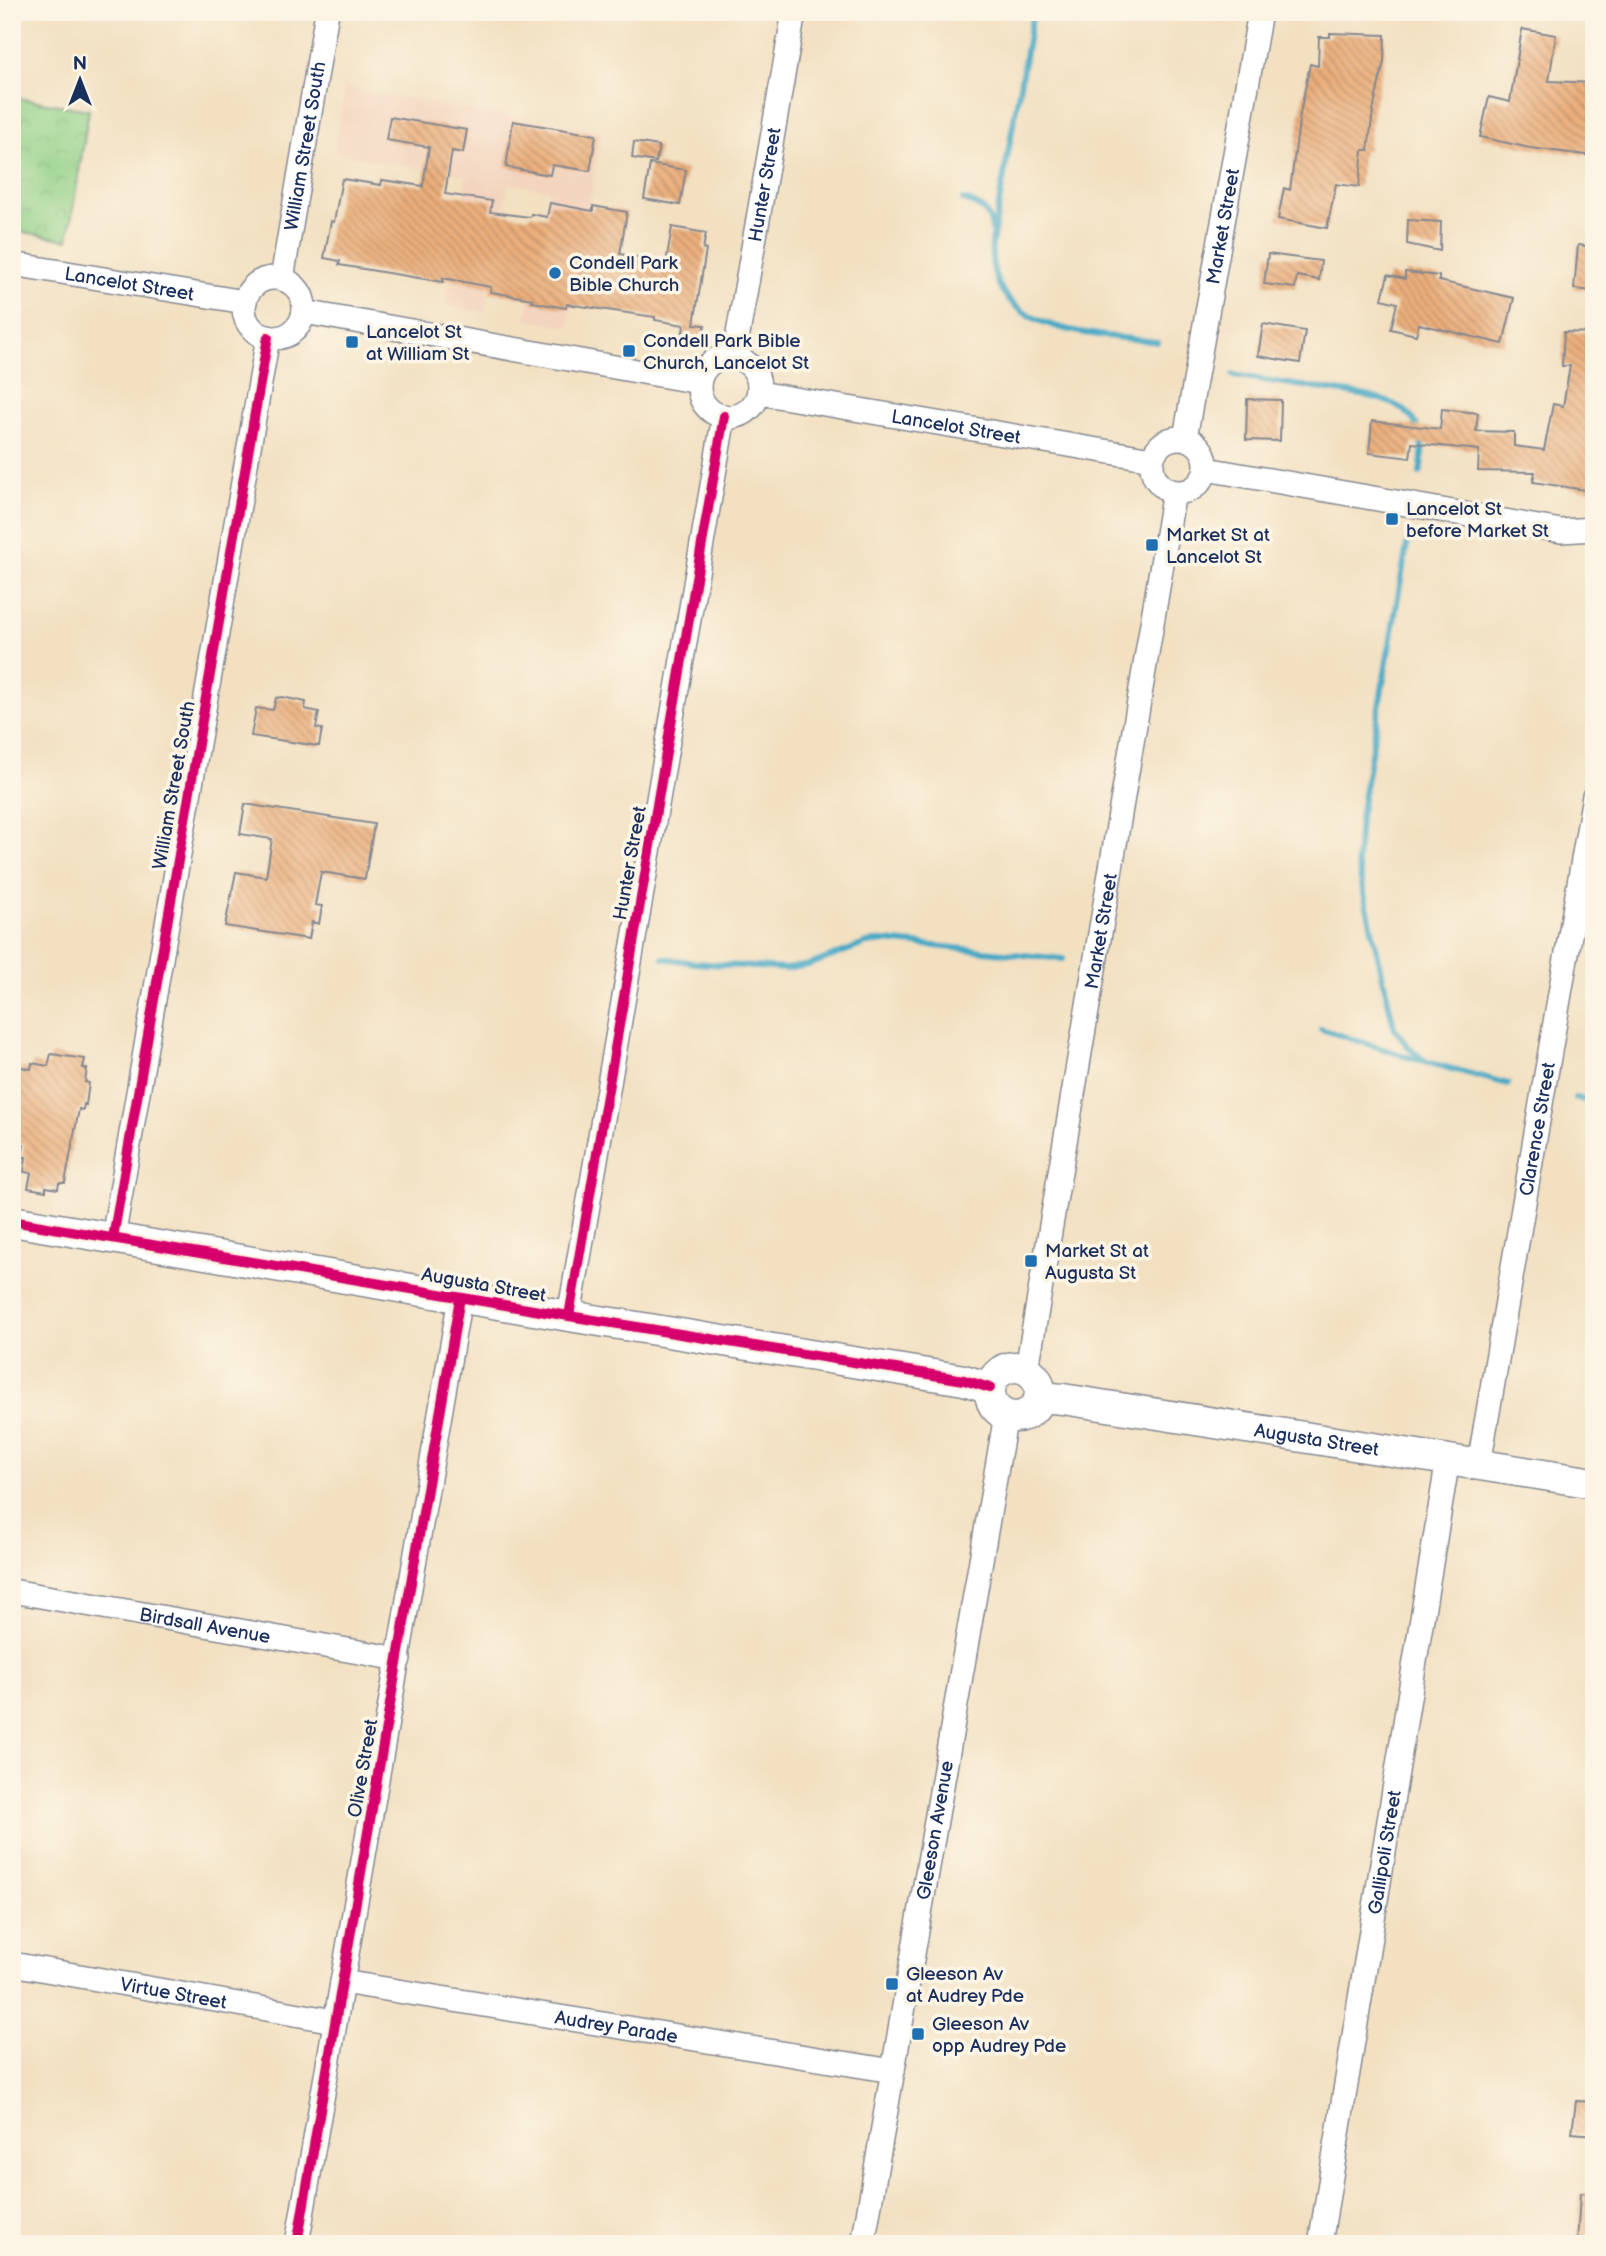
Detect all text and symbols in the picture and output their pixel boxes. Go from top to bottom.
north arrow [46,46,116,116]
text: N [73,53,87,76]
street label: William Street South [280,60,331,232]
street label: Hunter Street [744,126,787,244]
street label: Market Street [1202,167,1245,286]
place label: Condell Park Bible Church [569,252,679,297]
street label: Lancelot Street [63,263,196,307]
marker: Condell Park Bible Church [547,265,563,281]
place label: Lancelot St at William St [366,321,469,366]
place label: Condell Park Bible Church, Lancelot St [643,330,809,375]
marker: Lancelot St at William St [344,334,360,350]
marker: Condell Park Bible Church, Lancelot St [621,343,637,359]
street label: Lancelot Street [890,405,1023,450]
place label: Lancelot St before Market St [1406,498,1549,543]
marker: Lancelot St before Market St [1384,511,1400,527]
place label: Market St at Lancelot St [1166,524,1270,569]
marker: Market St at Lancelot St [1144,537,1160,553]
street label: William Street South [148,699,201,871]
street label: Hunter Street [609,804,652,922]
street label: Market Street [1081,872,1123,991]
street label: Clarence Street [1515,1060,1561,1198]
place label: Market St at Augusta St [1045,1240,1149,1285]
marker: Market St at Augusta St [1023,1253,1039,1269]
street label: Augusta Street [420,1263,548,1308]
street label: Augusta Street [1252,1419,1381,1462]
street label: Birdsall Avenue [138,1604,272,1649]
street label: Olive Street [344,1717,383,1819]
street label: Gleeson Avenue [913,1759,959,1902]
street label: Gallipoli Street [1364,1788,1407,1916]
place label: Gleeson Av at Audrey Pde [906,1963,1024,2008]
street label: Virtue Street [118,1973,229,2015]
marker: Gleeson Av at Audrey Pde [884,1976,900,1992]
street label: Audrey Parade [553,2007,679,2049]
place label: Gleeson Av opp Audrey Pde [932,2013,1066,2058]
marker: Gleeson Av opp Audrey Pde [910,2026,926,2042]

